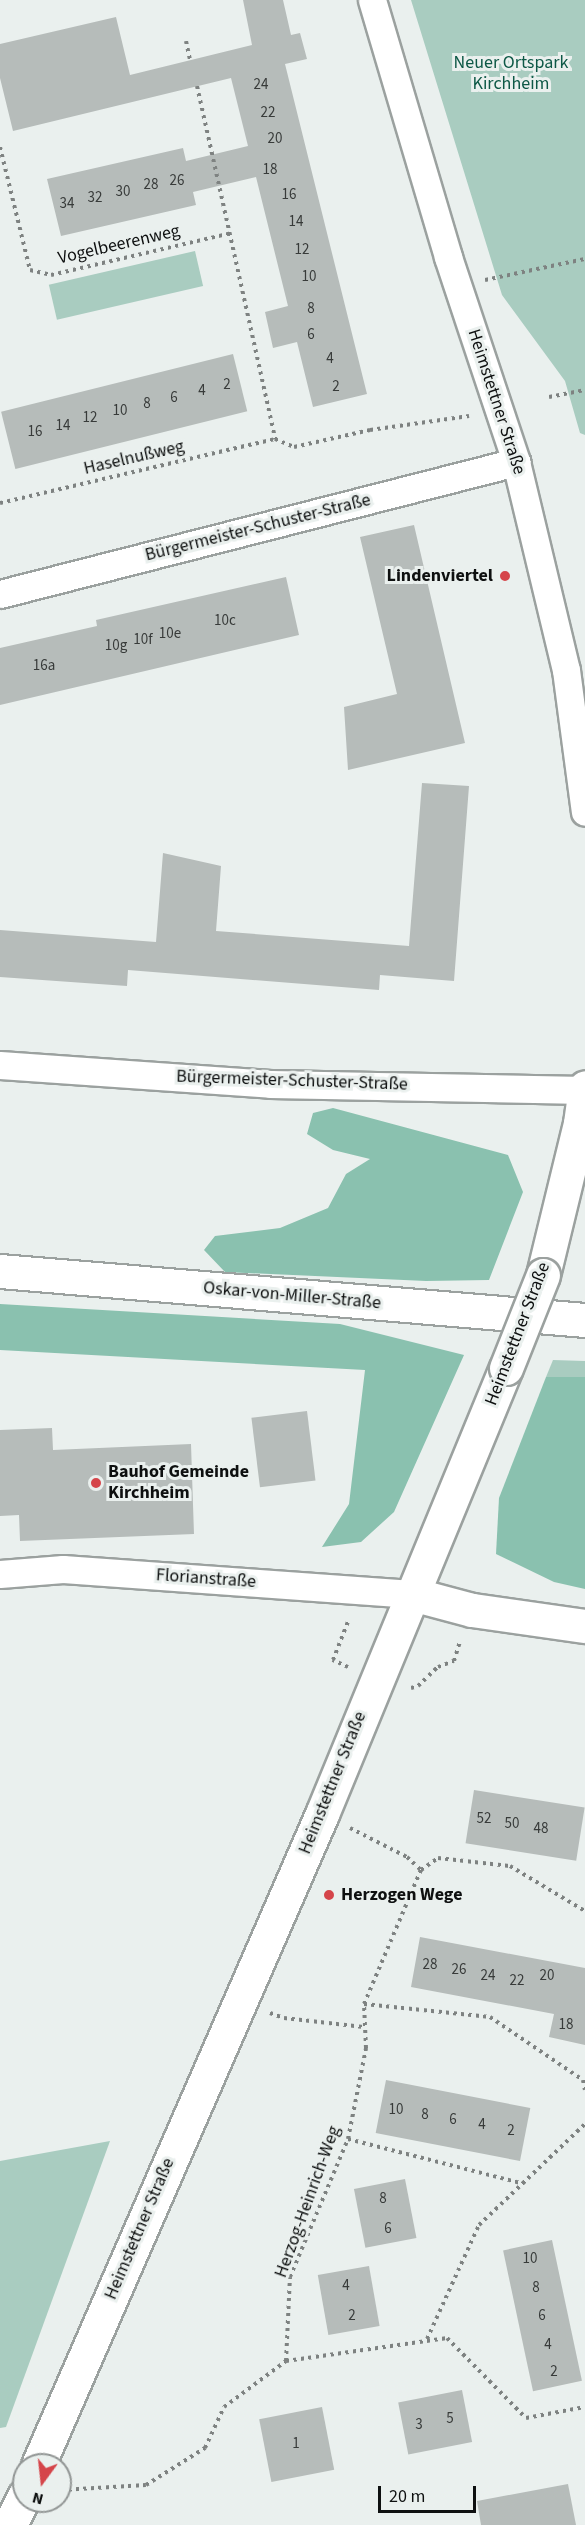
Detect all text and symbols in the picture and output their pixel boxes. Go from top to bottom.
park label: Neuer Ortspark Kirchheim [454,53,568,96]
house number: 24 [254,76,268,94]
house number: 22 [261,104,275,122]
house number: 20 [268,130,282,148]
house number: 18 [263,161,277,179]
house number: 26 [170,172,184,190]
house number: 28 [144,176,158,194]
house number: 30 [116,183,130,201]
house number: 16 [282,186,296,204]
house number: 32 [88,189,102,207]
house number: 34 [60,195,74,213]
house number: 14 [289,213,303,231]
street label: Vogelbeerenweg [56,220,182,270]
house number: 12 [295,241,309,259]
house number: 10 [302,268,316,286]
house number: 8 [307,300,315,318]
house number: 6 [307,326,315,344]
street label: Heimstettner Straße [462,327,530,477]
house number: 4 [326,350,334,368]
house number: 2 [223,376,231,394]
house number: 2 [332,378,340,396]
house number: 4 [198,382,206,400]
house number: 6 [170,389,178,407]
house number: 8 [143,395,151,413]
house number: 10 [113,402,127,420]
house number: 12 [83,409,97,427]
house number: 14 [56,417,70,435]
house number: 16 [28,423,42,441]
street label: Haselnußweg [82,436,186,480]
street label: Bürgermeister-Schuster-Straße [143,489,373,567]
place label: Lindenviertel [387,565,493,587]
marker: Lindenviertel [498,569,512,583]
house number: 10c [214,612,236,630]
house number: 10e [159,625,181,643]
house number: 10f [133,631,153,649]
house number: 10g [105,637,127,655]
house number: 16a [33,657,55,675]
street label: Bürgermeister-Schuster-Straße [176,1066,408,1096]
street label: Heimstettner Straße [481,1259,555,1409]
street label: Oskar-von-Miller-Straße [202,1277,382,1315]
place label: Bauhof Gemeinde Kirchheim [108,1462,249,1504]
marker: Bauhof Gemeinde Kirchheim [89,1476,103,1490]
street label: Florianstraße [155,1565,257,1593]
street label: Heimstettner Straße [295,1709,371,1857]
house number: 52 [477,1810,491,1828]
house number: 50 [505,1815,519,1833]
house number: 48 [534,1820,548,1838]
place label: Herzogen Wege [341,1884,462,1906]
marker: Herzogen Wege [322,1888,336,1902]
house number: 28 [423,1956,437,1974]
house number: 26 [452,1961,466,1979]
house number: 24 [481,1967,495,1985]
house number: 20 [540,1967,554,1985]
house number: 22 [510,1972,524,1990]
house number: 18 [559,2016,573,2034]
house number: 10 [389,2101,403,2119]
house number: 8 [421,2106,429,2124]
house number: 6 [449,2111,457,2129]
house number: 4 [478,2116,486,2134]
house number: 2 [507,2122,515,2140]
street label: Herzog-Heinrich-Weg [271,2123,345,2281]
street label: Heimstettner Straße [100,2155,180,2303]
house number: 8 [379,2190,387,2208]
house number: 6 [384,2220,392,2238]
house number: 10 [523,2250,537,2268]
house number: 4 [342,2277,350,2295]
house number: 8 [532,2279,540,2297]
house number: 2 [348,2307,356,2325]
house number: 6 [538,2307,546,2325]
house number: 4 [544,2336,552,2354]
house number: 2 [550,2363,558,2381]
house number: 5 [446,2410,454,2428]
house number: 3 [415,2416,423,2434]
house number: 1 [292,2435,300,2453]
north arrow [12,2453,72,2513]
scale bar [381,2474,478,2512]
text: 20 m [389,2484,425,2509]
text: N [30,2486,46,2510]

